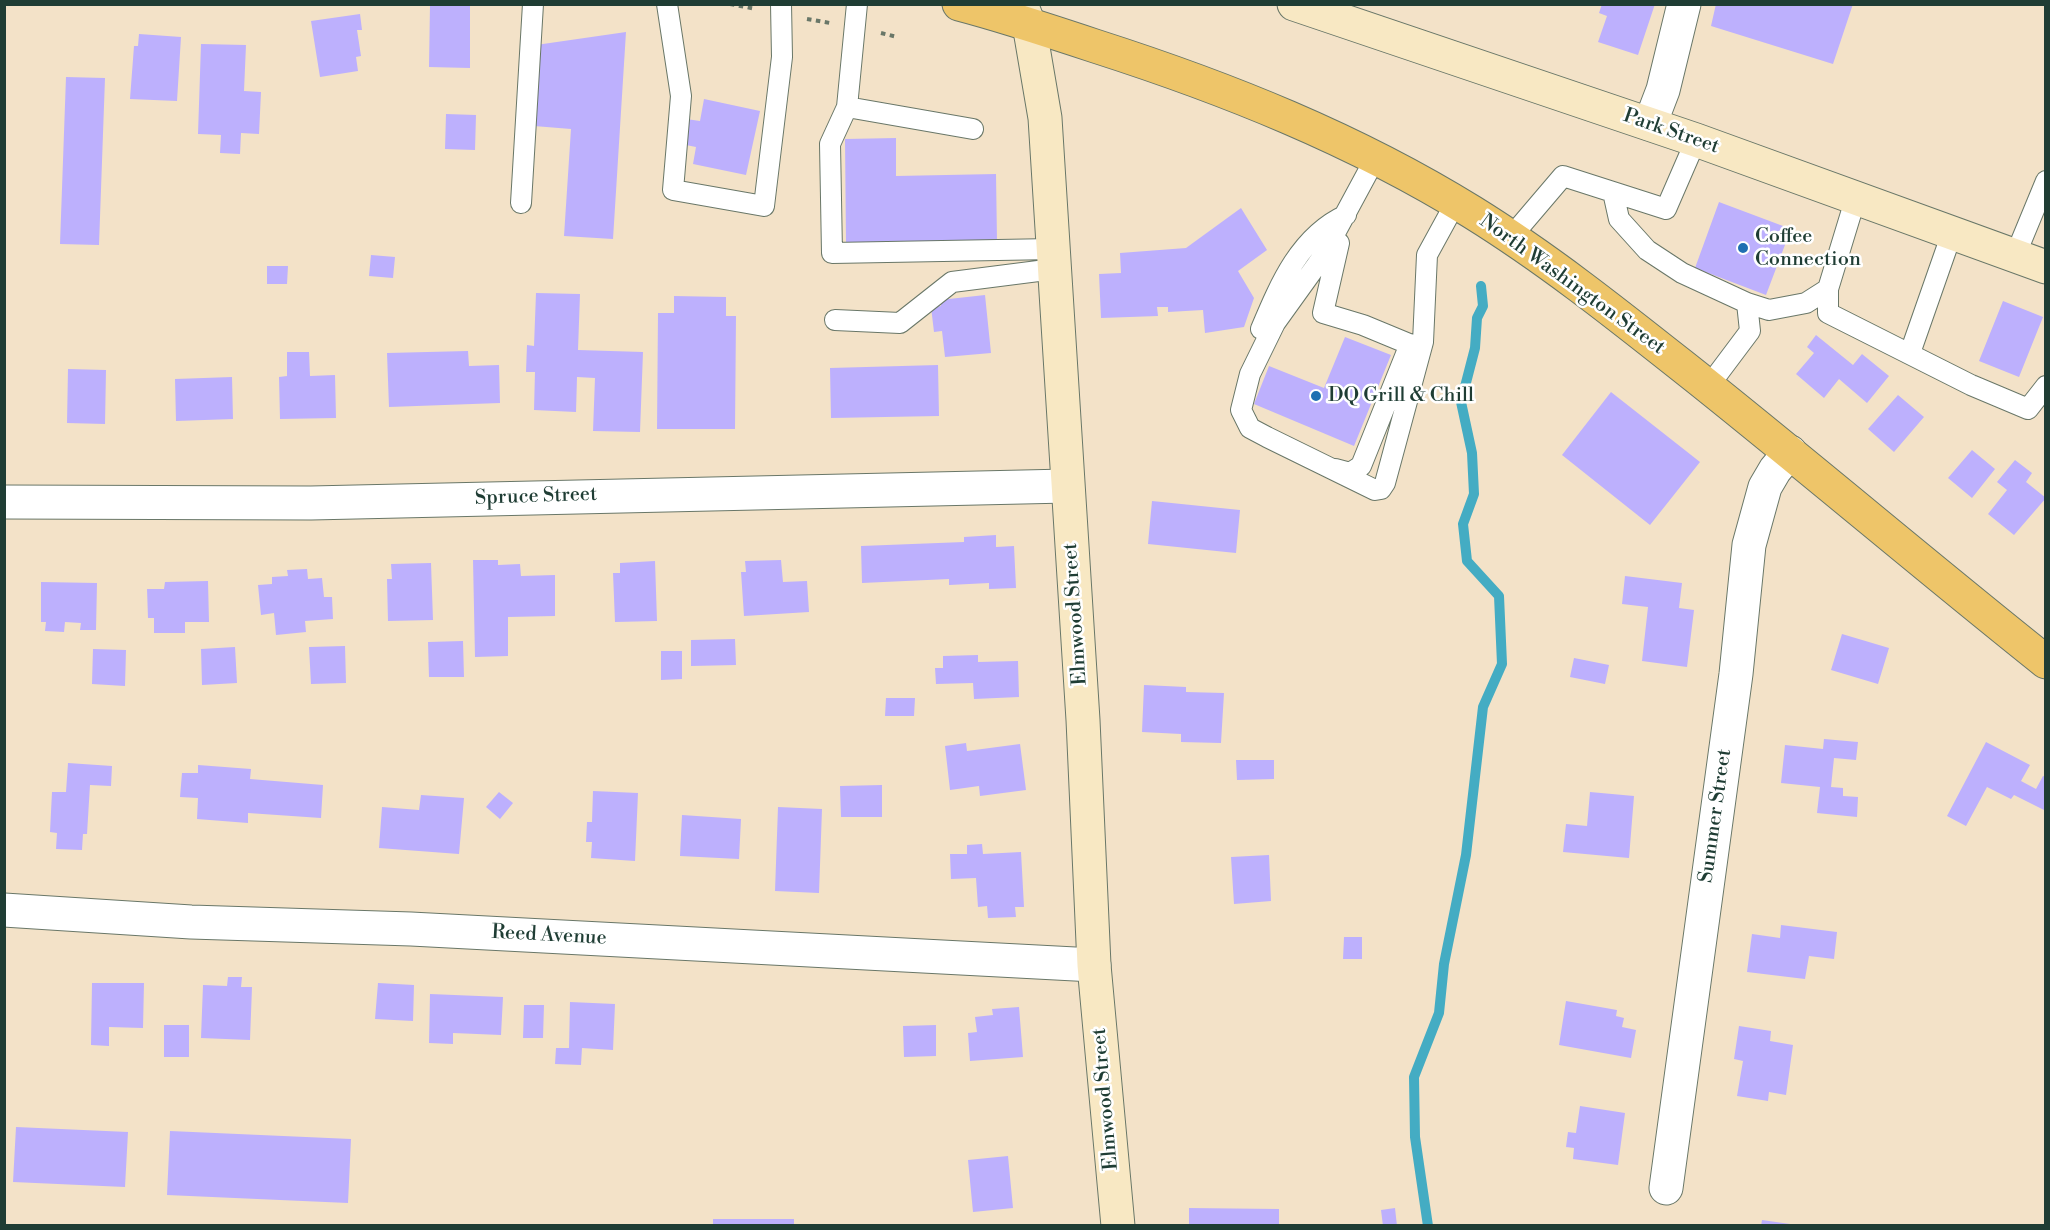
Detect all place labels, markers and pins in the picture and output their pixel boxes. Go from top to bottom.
place label: Coffee Connection [1755,225,1861,272]
marker: Coffee Connection [1736,241,1750,255]
place label: DQ Grill & Chill [1328,384,1474,408]
marker: DQ Grill & Chill [1309,389,1323,403]

